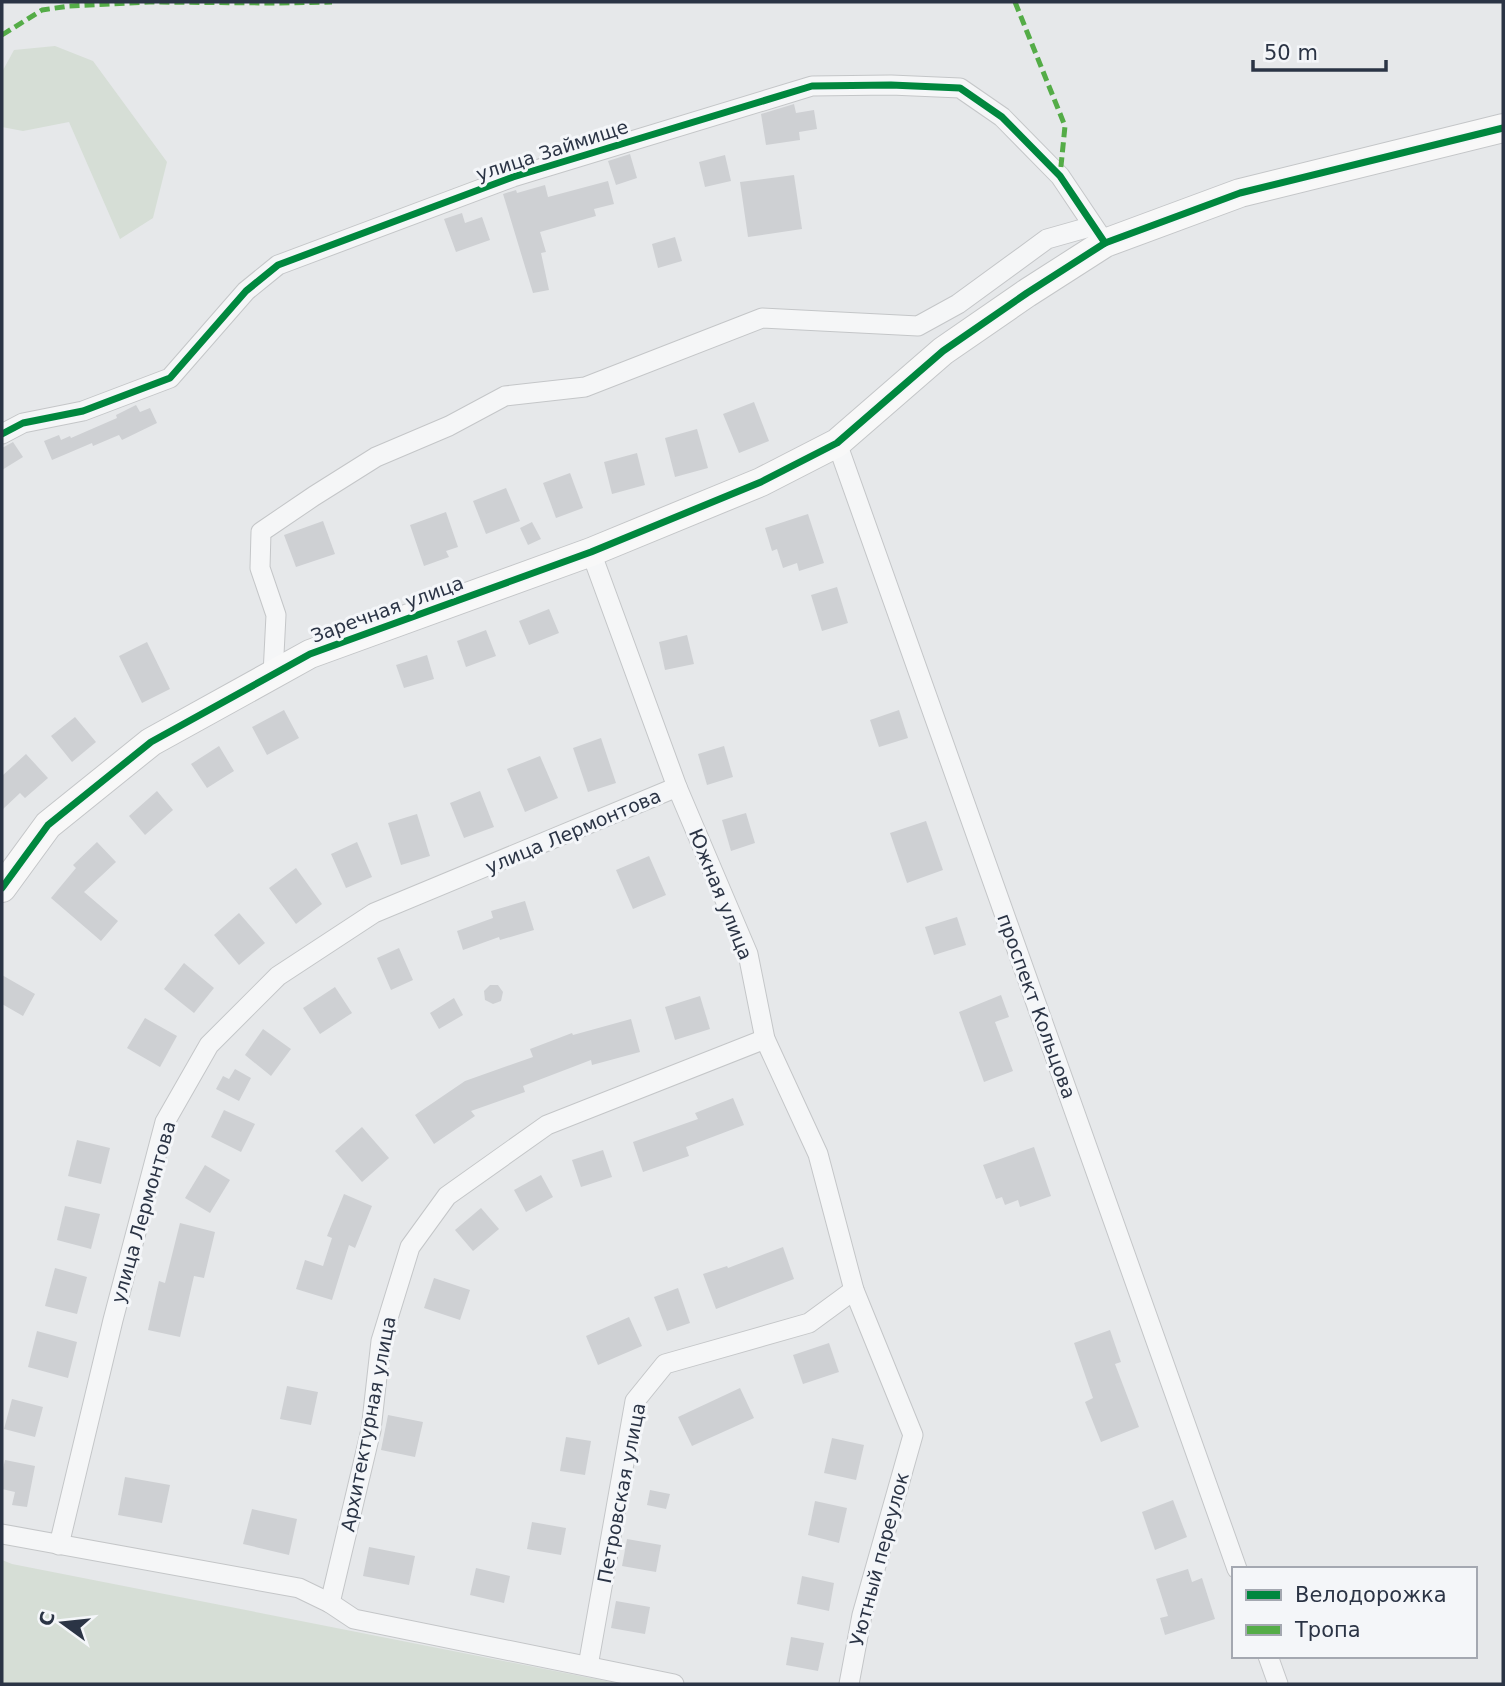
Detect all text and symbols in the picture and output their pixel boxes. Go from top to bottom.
scale bar [1253,28,1386,72]
text: 50 m [1264,41,1318,65]
street label: улица Займище [473,115,631,185]
street label: Заречная улица [308,571,466,647]
street label: улица Лермонтова [482,784,664,878]
street label: Южная улица [685,825,757,963]
street label: проспект Кольцова [993,911,1081,1101]
street label: улица Лермонтова [106,1118,180,1306]
street label: Архитектурная улица [336,1314,400,1534]
street label: Петровская улица [593,1401,649,1585]
street label: Уютный переулок [845,1470,913,1648]
legend [1232,1567,1477,1658]
text: Велодорожка [1295,1583,1447,1607]
north arrow [28,1588,98,1658]
text: С [34,1609,59,1628]
text: Тропа [1294,1618,1361,1642]

